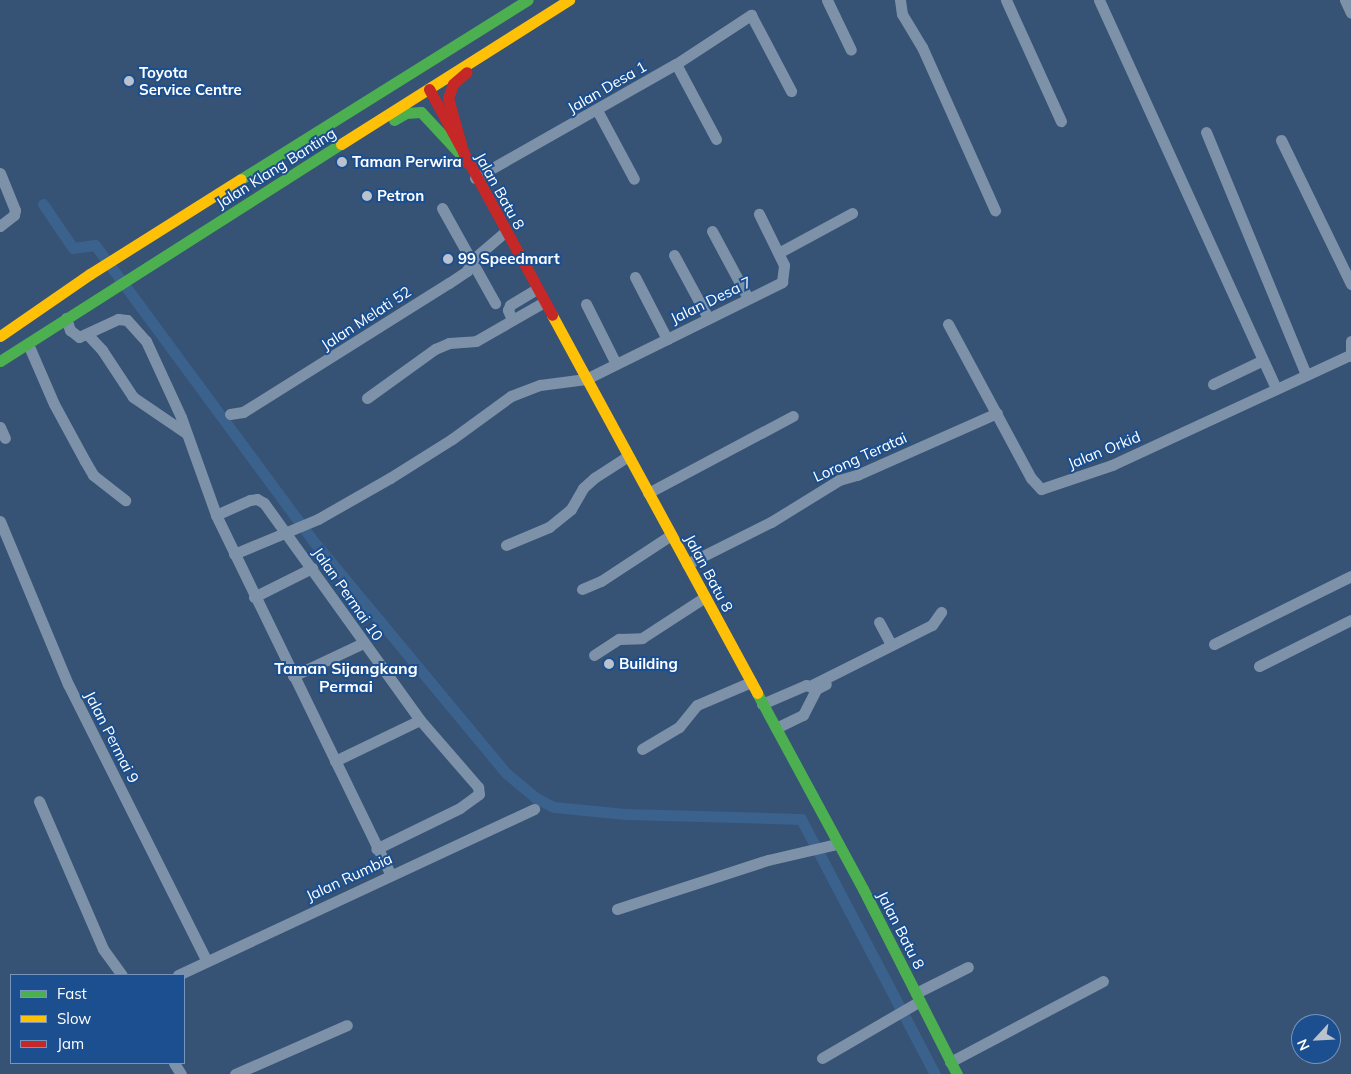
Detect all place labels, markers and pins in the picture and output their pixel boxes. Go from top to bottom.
place label: Toyota Service Centre [139,63,242,98]
marker: Toyota Service Centre [123,75,135,87]
place label: Taman Perwira [352,153,462,171]
marker: Taman Perwira [336,156,348,168]
place label: Petron [377,187,424,205]
marker: Petron [361,190,373,202]
place label: 99 Speedmart [458,250,560,268]
marker: 99 Speedmart [442,253,454,265]
place label: Building [619,655,678,673]
marker: Building [603,658,615,670]

